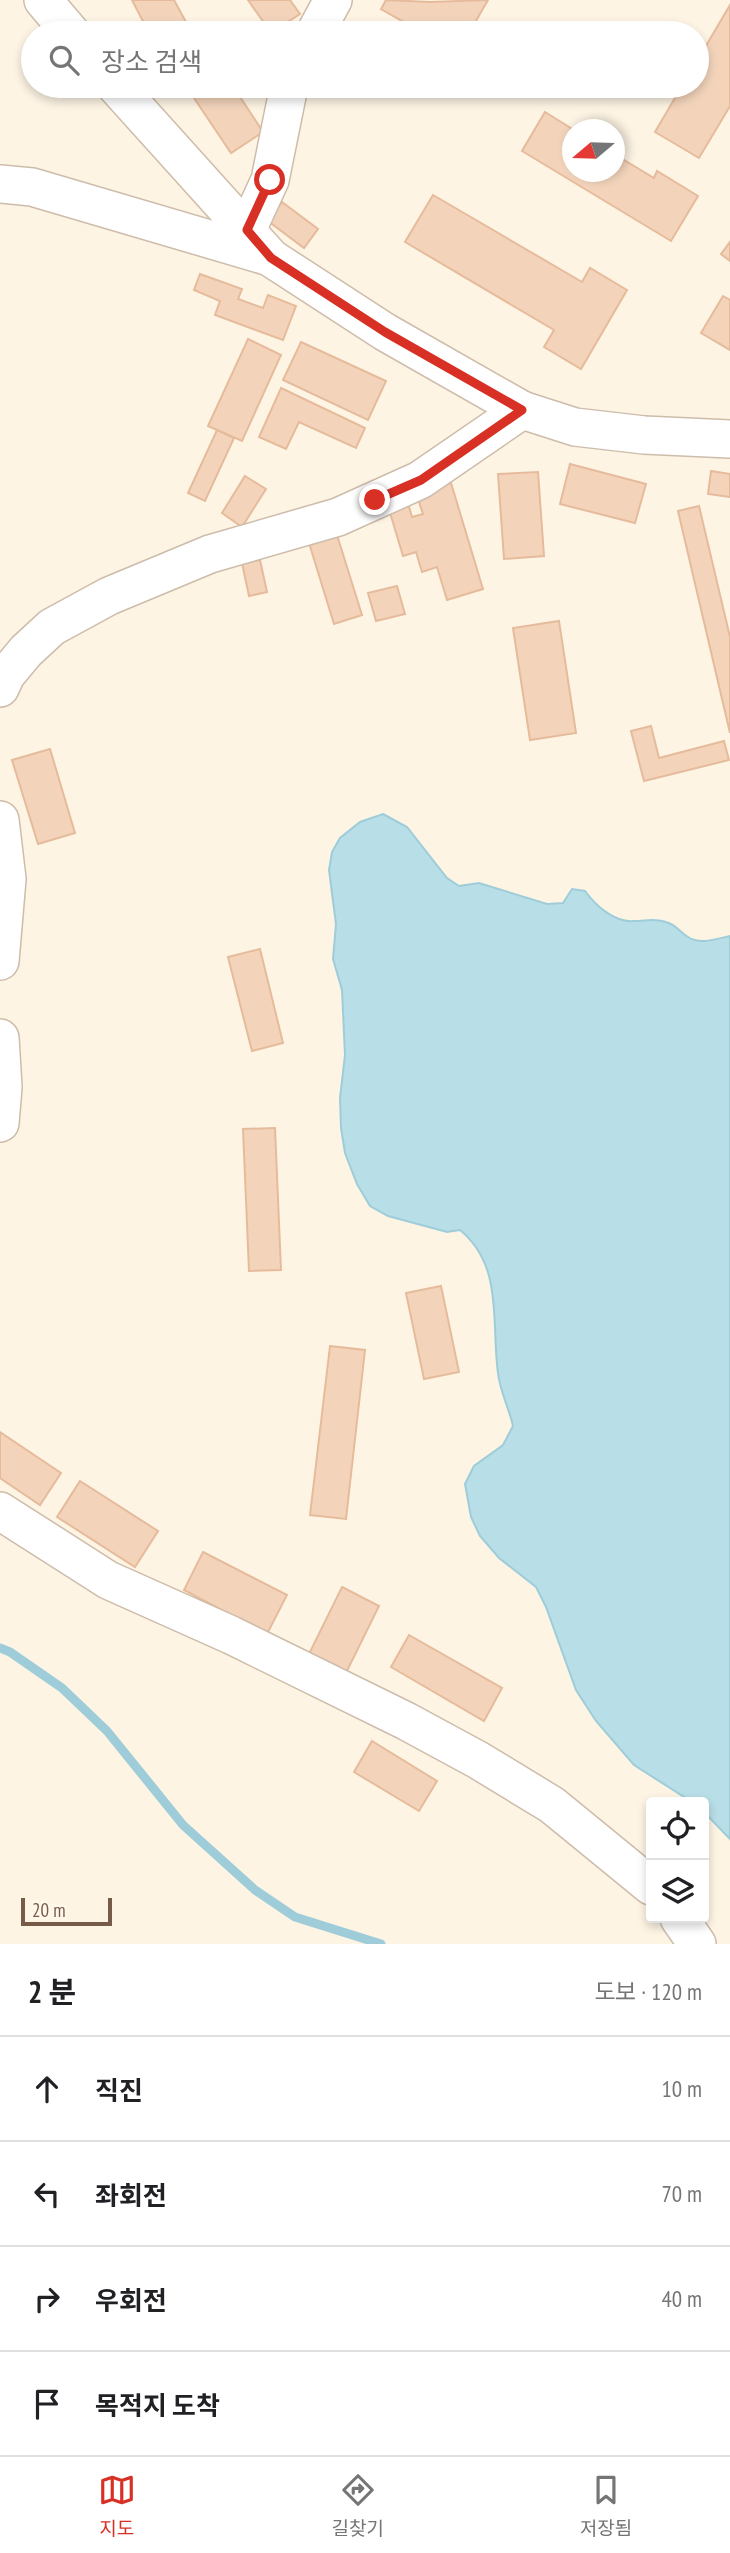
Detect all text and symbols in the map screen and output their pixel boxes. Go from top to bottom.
search box [21,21,709,98]
icon: search [45,41,83,79]
text: 장소 검색 [101,45,202,78]
north arrow [562,119,625,182]
route start [254,164,285,195]
route end [359,484,390,515]
map controls [646,1797,709,1923]
button: locate [646,1797,709,1860]
button: layers [646,1860,709,1923]
scale bar [21,1895,112,1927]
text: 20 m [32,1898,66,1922]
text: 2 분 [28,1972,76,2011]
text: 도보 · 120 m [594,1977,702,2006]
icon: ahead [28,2070,66,2108]
text: 직진 [95,2074,143,2107]
text: 10 m [661,2074,702,2103]
icon: left [28,2175,66,2213]
text: 좌회전 [95,2179,167,2212]
text: 70 m [661,2179,702,2208]
icon: right [28,2280,66,2318]
text: 우회전 [95,2284,167,2317]
text: 40 m [661,2284,702,2313]
icon: arrive [28,2385,66,2423]
text: 목적지 도착 [95,2389,220,2422]
tab: 지도 [98,2471,136,2540]
tab: 길찾기 [332,2471,384,2540]
tab: 저장됨 [580,2471,632,2540]

